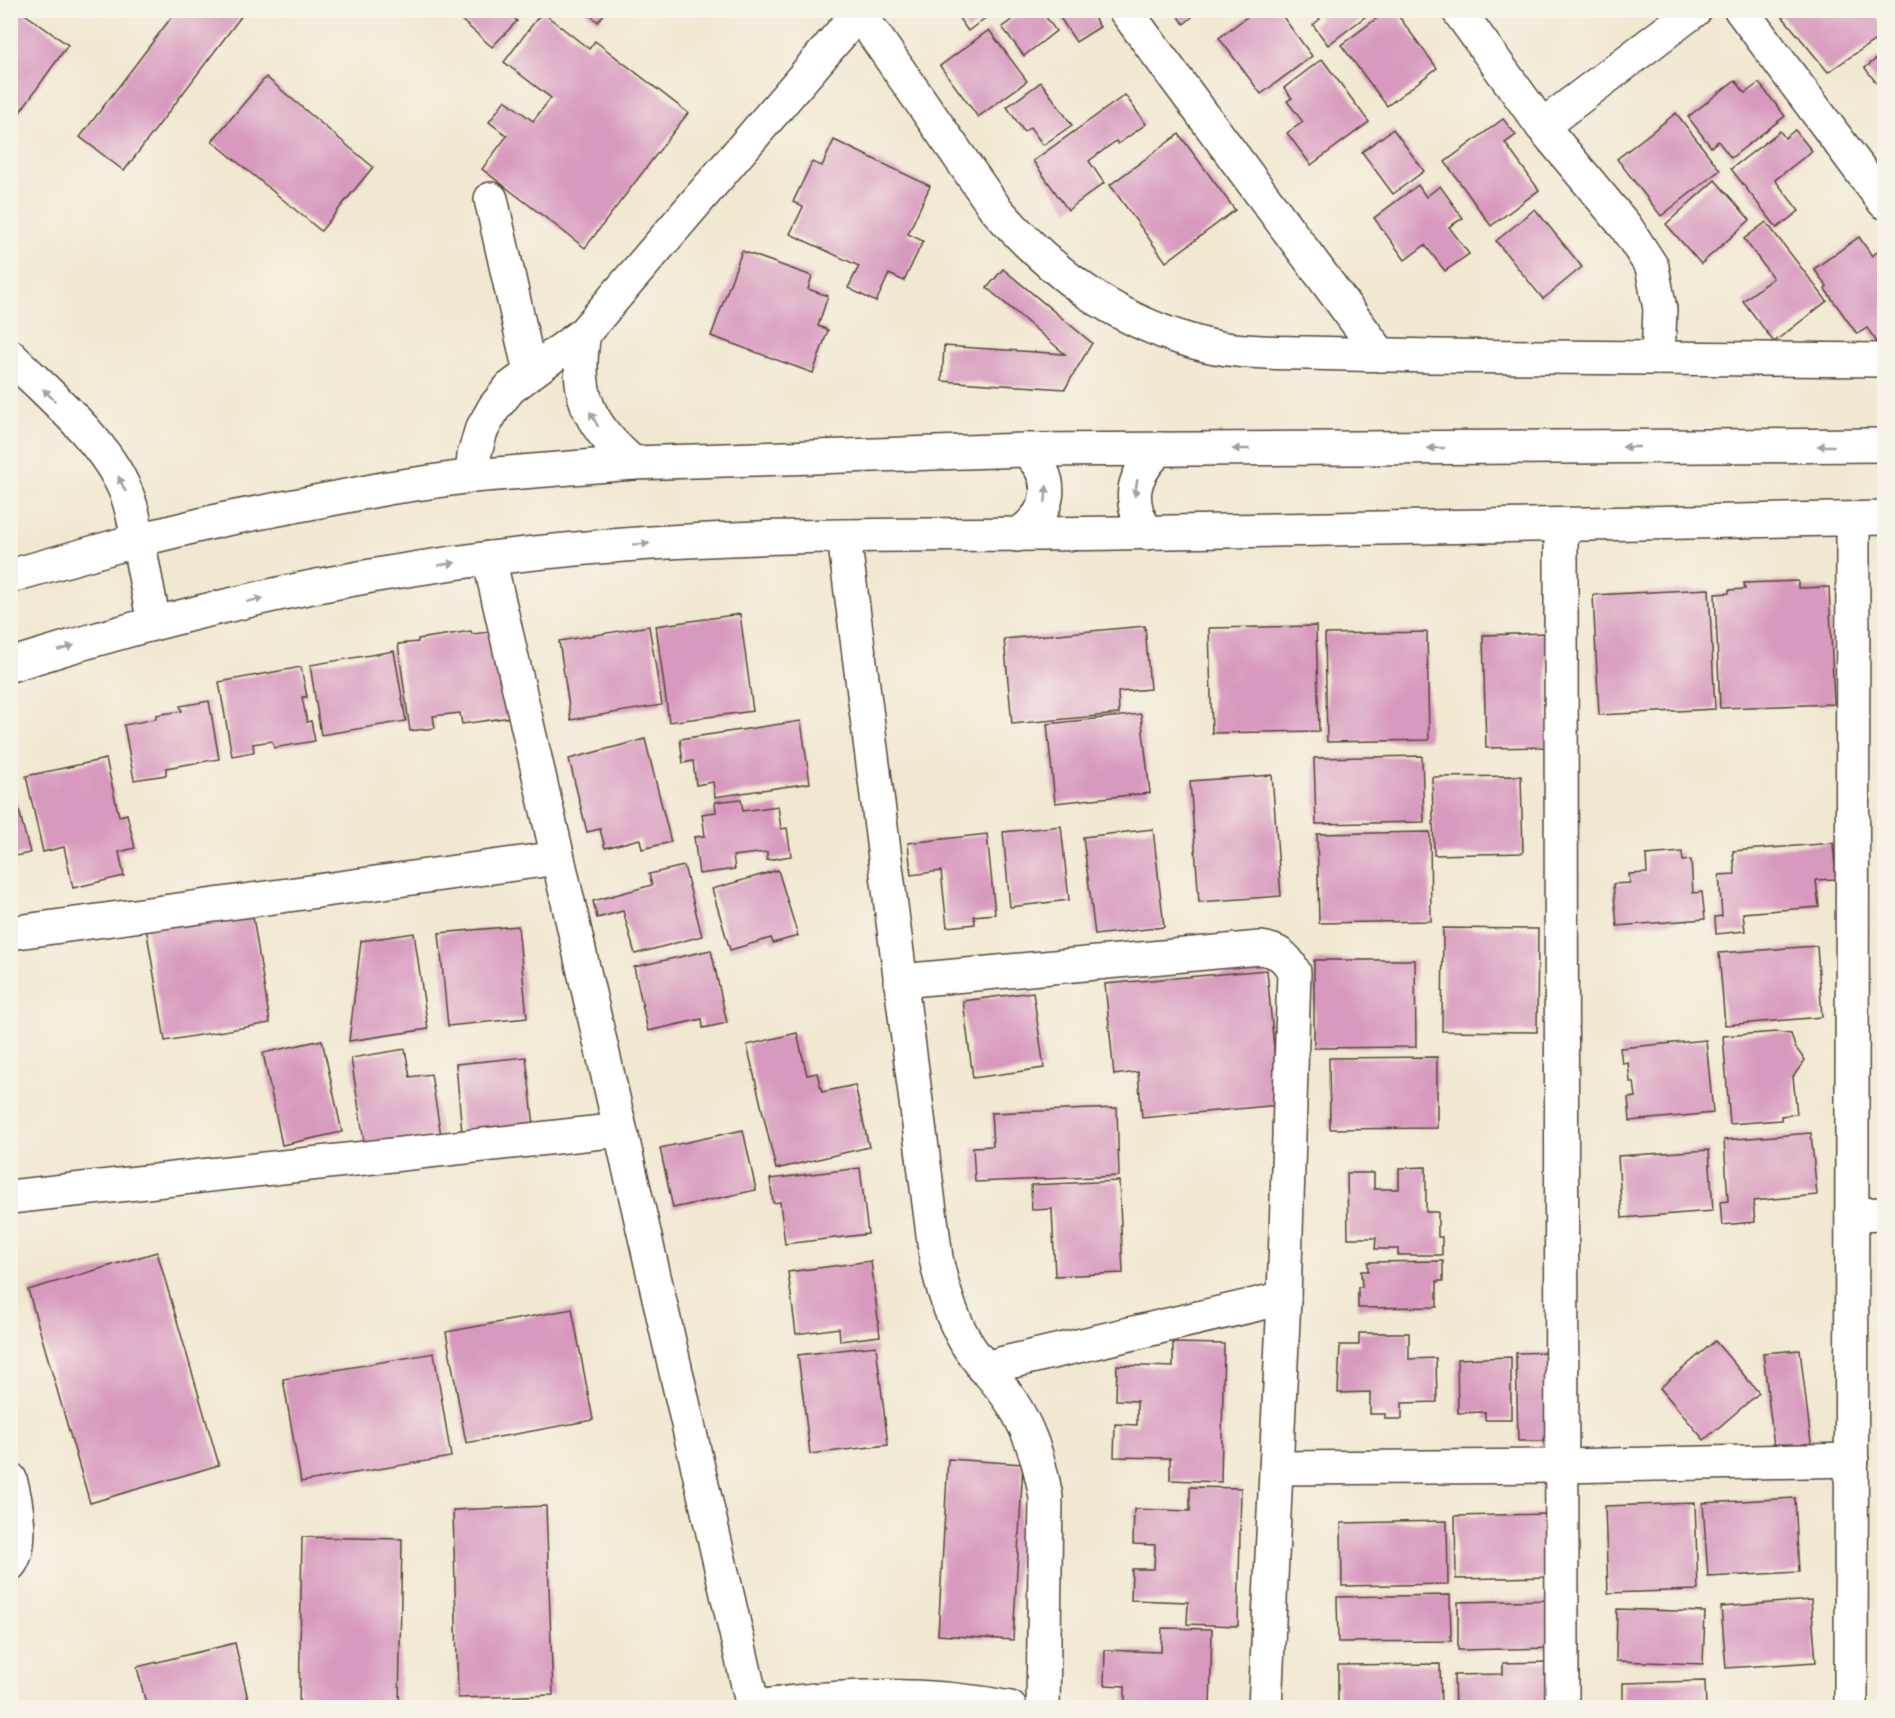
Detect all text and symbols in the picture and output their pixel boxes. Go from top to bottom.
one-way arrow [43,389,57,403]
one-way arrow [589,411,599,428]
one-way arrow [1817,441,1836,451]
one-way arrow [1622,442,1641,452]
one-way arrow [1427,443,1446,453]
one-way arrow [1232,444,1251,454]
one-way arrow [117,475,127,492]
one-way arrow [1132,479,1141,498]
one-way arrow [1041,485,1050,504]
one-way arrow [631,539,650,549]
one-way arrow [438,560,457,569]
one-way arrow [246,595,265,604]
one-way arrow [57,643,75,652]

